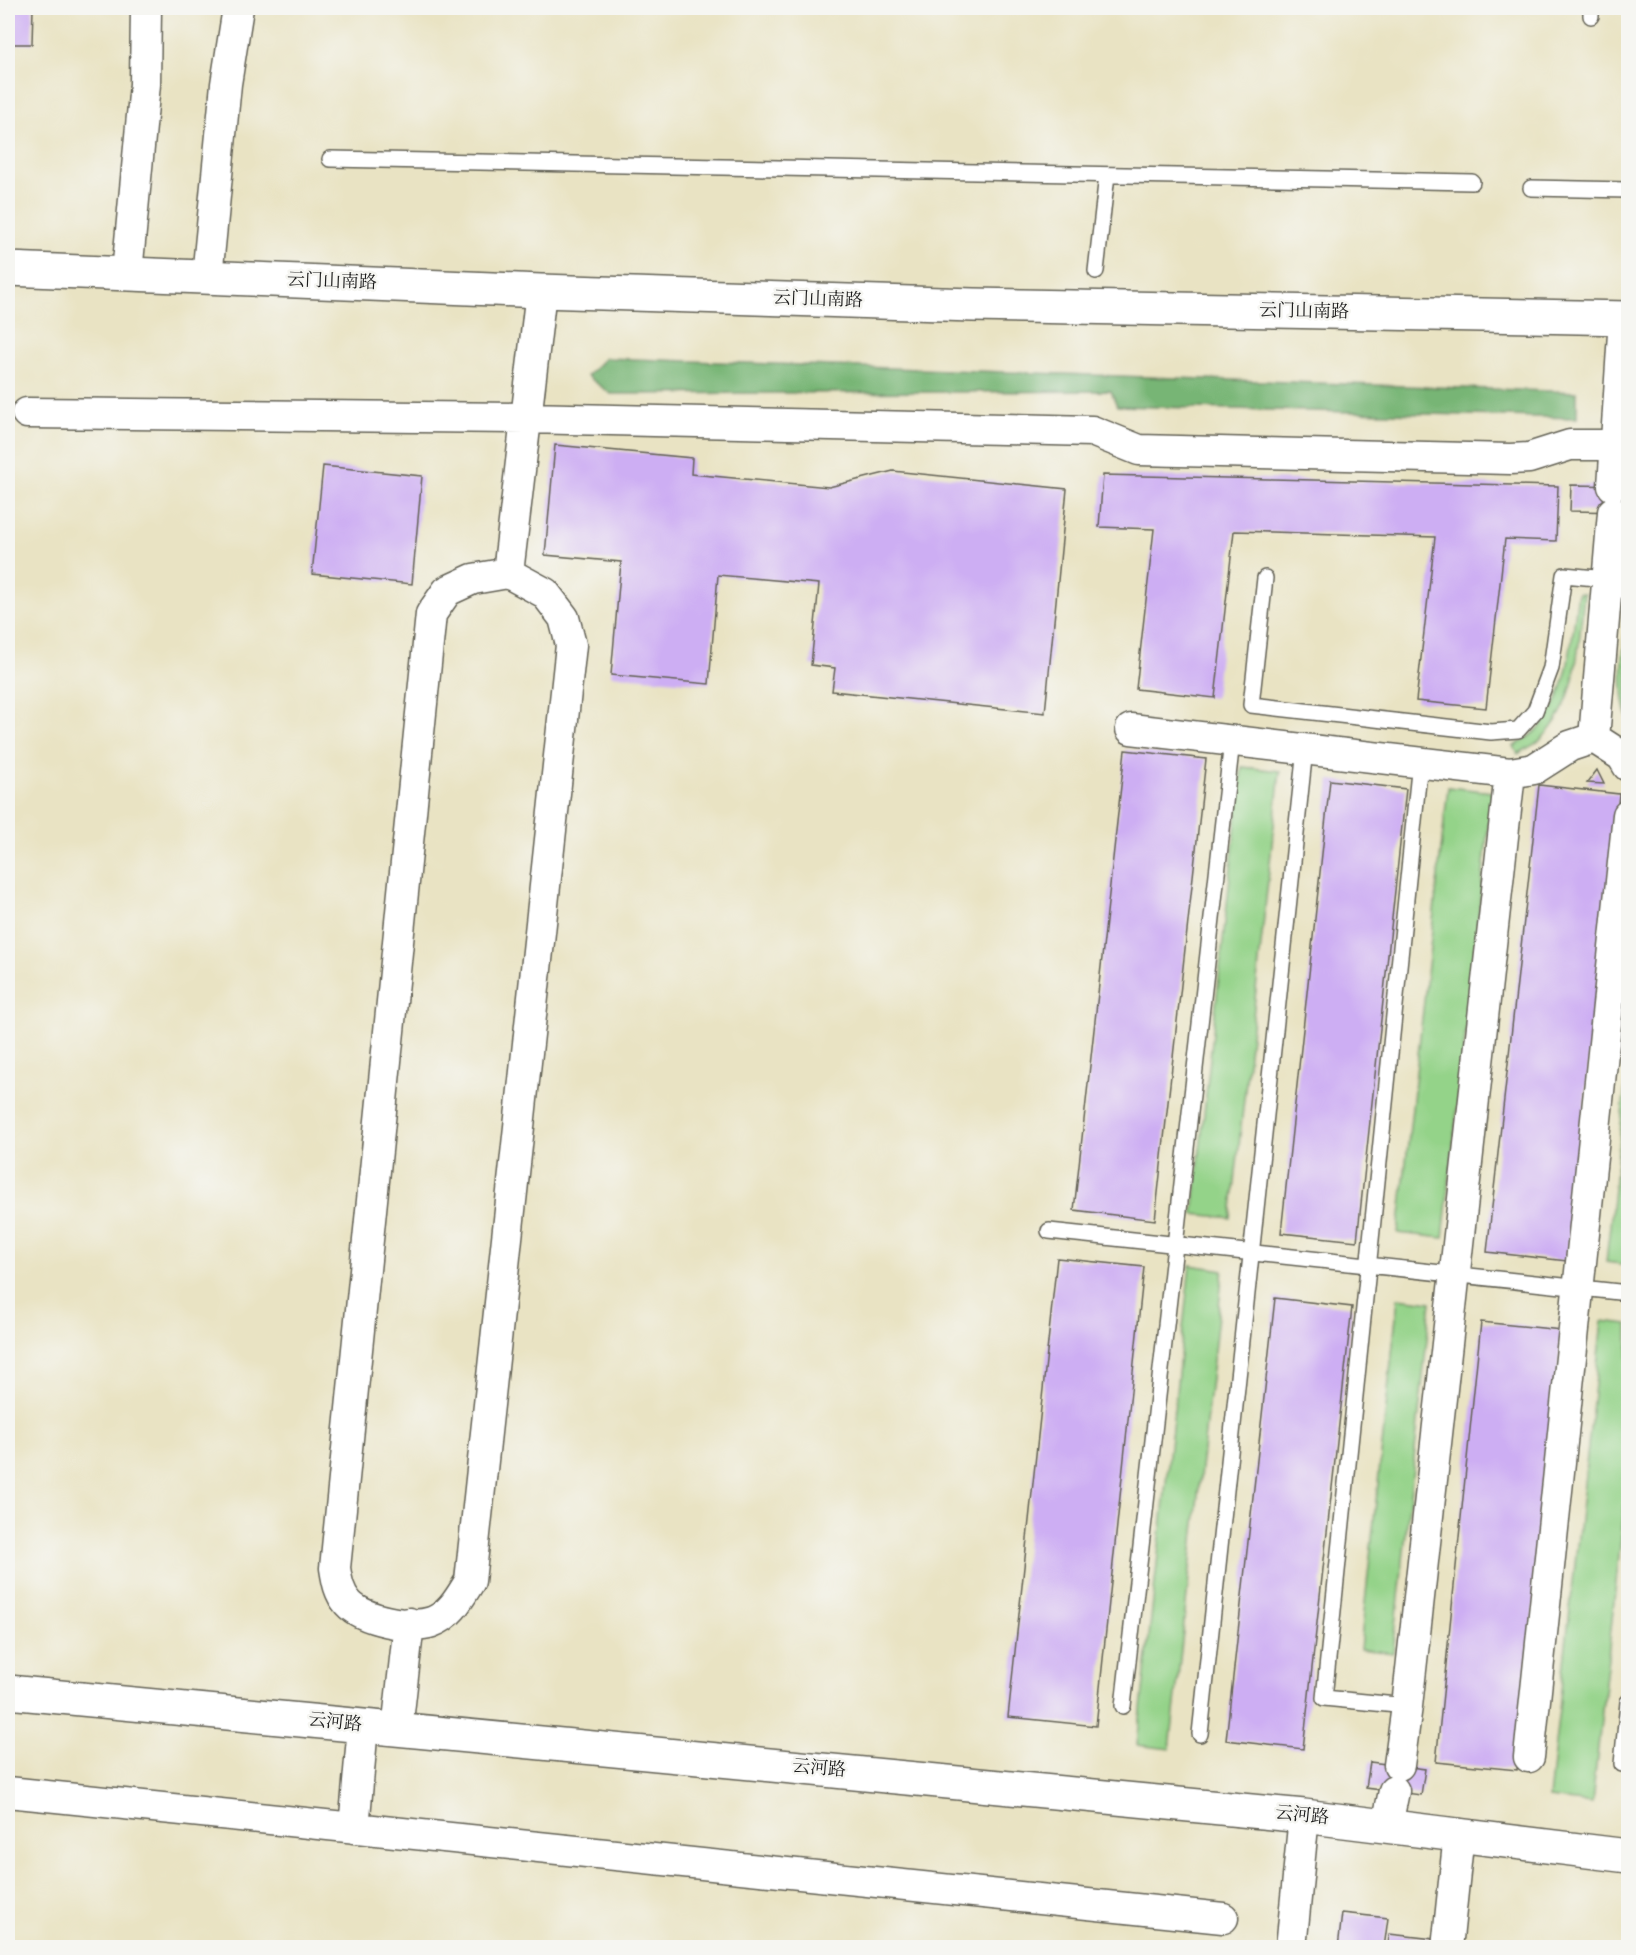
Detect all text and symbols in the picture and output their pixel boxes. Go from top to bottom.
street label: 云门山南路 [287,268,377,296]
street label: 云门山南路 [773,286,863,314]
street label: 云门山南路 [1259,299,1349,325]
street label: 云河路 [307,1708,363,1738]
street label: 云河路 [791,1754,847,1784]
street label: 云河路 [1274,1801,1330,1831]

